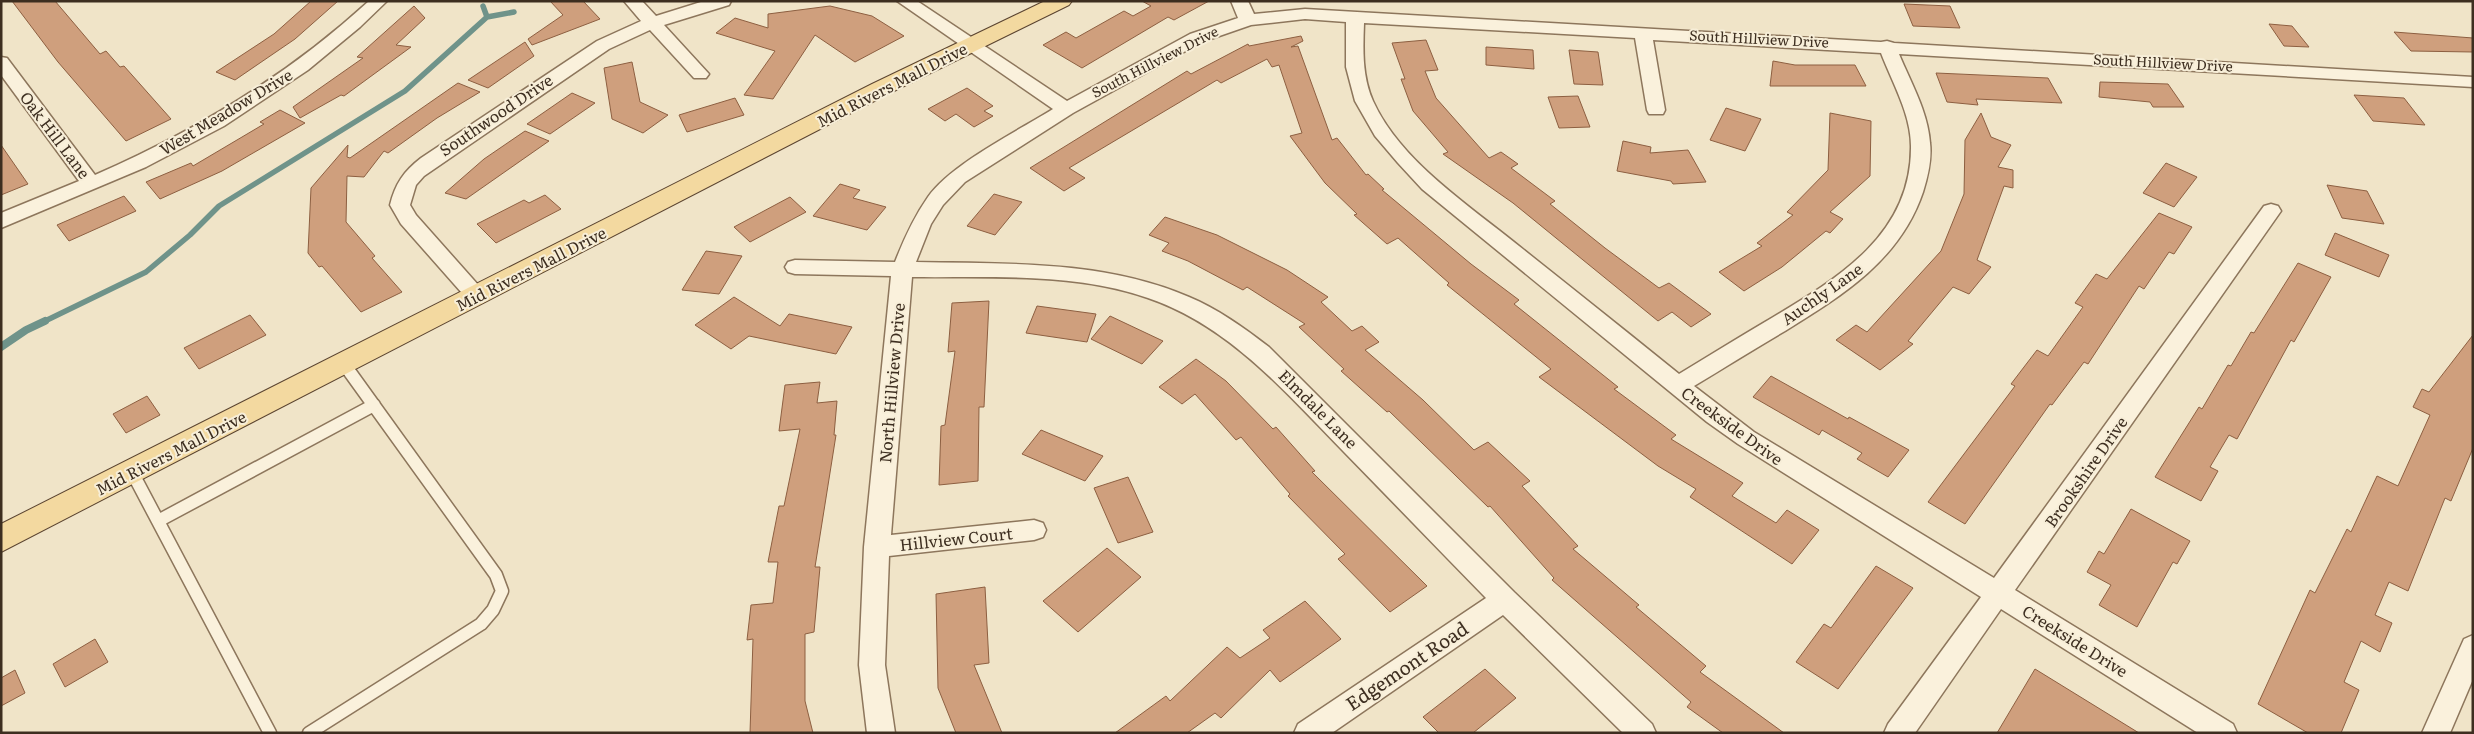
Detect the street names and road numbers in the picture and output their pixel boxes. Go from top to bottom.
street label: South Hillview Drive [1088,20,1221,102]
street label: South Hillview Drive [1689,24,1829,52]
street label: Mid Rivers Mall Drive [812,36,971,133]
street label: South Hillview Drive [2093,48,2233,76]
street label: West Meadow Drive [154,62,296,160]
street label: Southwood Drive [434,67,557,161]
street label: Oak Hill Lane [15,86,97,183]
street label: Mid Rivers Mall Drive [451,220,610,317]
street label: Auchly Lane [1776,256,1867,330]
street label: North Hillview Drive [872,302,910,464]
street label: Elmdale Lane [1274,363,1364,453]
street label: Creekside Drive [1677,380,1788,470]
street label: Mid Rivers Mall Drive [91,404,250,501]
street label: Brookshire Drive [2038,411,2132,532]
street label: Hillview Court [898,520,1014,556]
street label: Creekside Drive [2018,598,2133,682]
street label: Edgemont Road [1340,614,1474,717]

